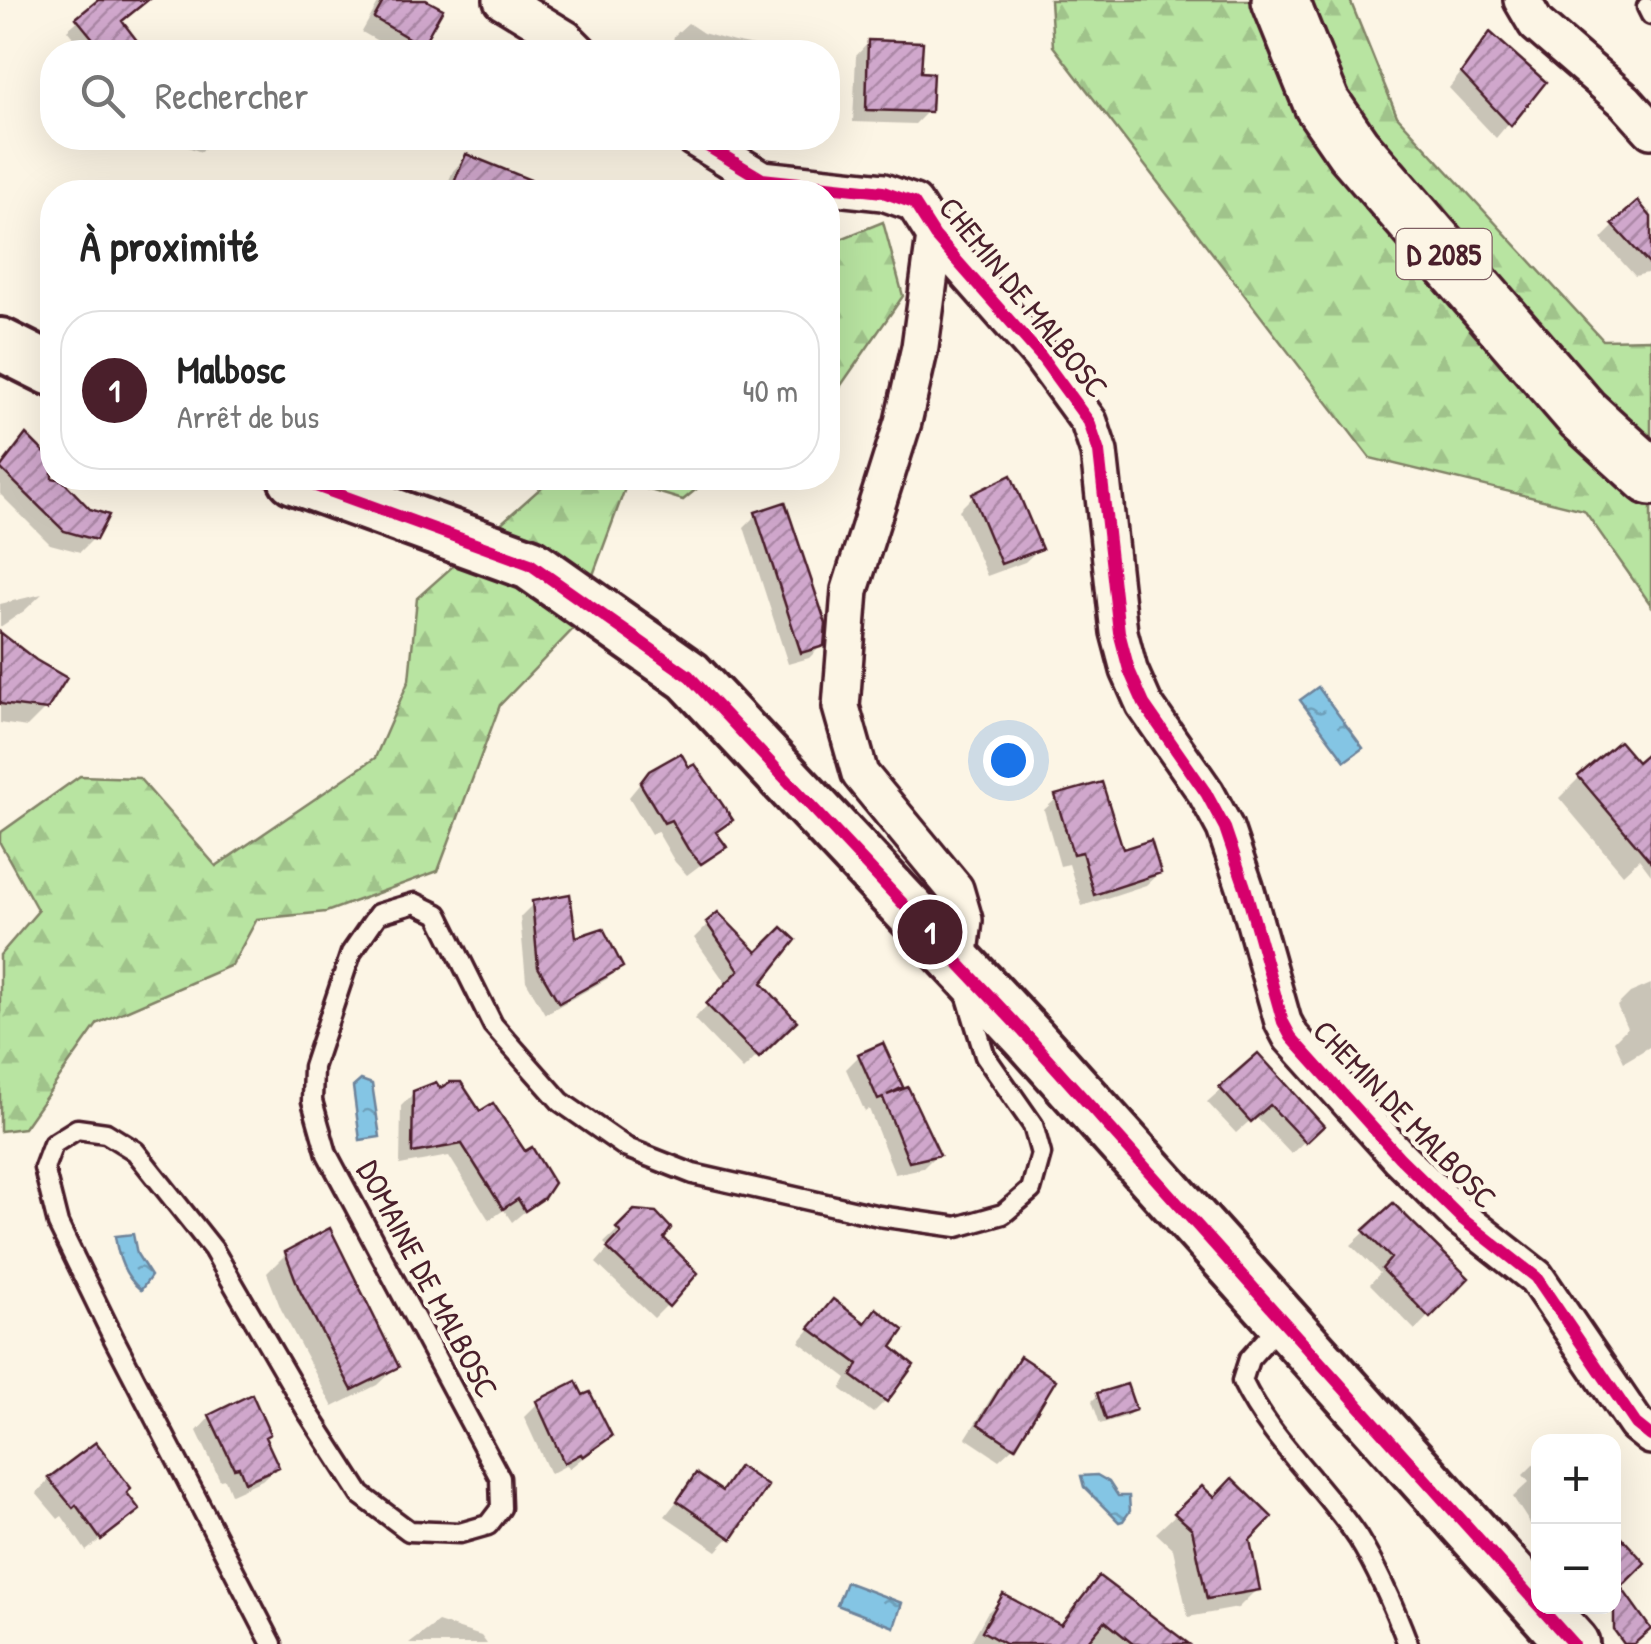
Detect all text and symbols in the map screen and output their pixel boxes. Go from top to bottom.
search box [40,40,840,150]
icon: search [75,68,130,123]
text: Rechercher [155,69,308,121]
street label: CHEMIN DE MALBOSC [930,187,1118,407]
text: À proximité [80,217,259,274]
road number: D 2085 [1396,229,1492,279]
text: Malbosc [177,343,285,395]
text: 1 [109,369,120,412]
text: 40 m [743,369,798,412]
text: Arrêt de bus [177,395,319,438]
your location [983,735,1034,786]
pin: 1 [898,894,962,970]
street label: CHEMIN DE MALBOSC [1304,1010,1506,1218]
street label: DOMAINE DE MALBOSC [347,1153,509,1405]
map controls [1531,1434,1621,1614]
button: + [1531,1434,1621,1524]
button: − [1531,1524,1621,1614]

